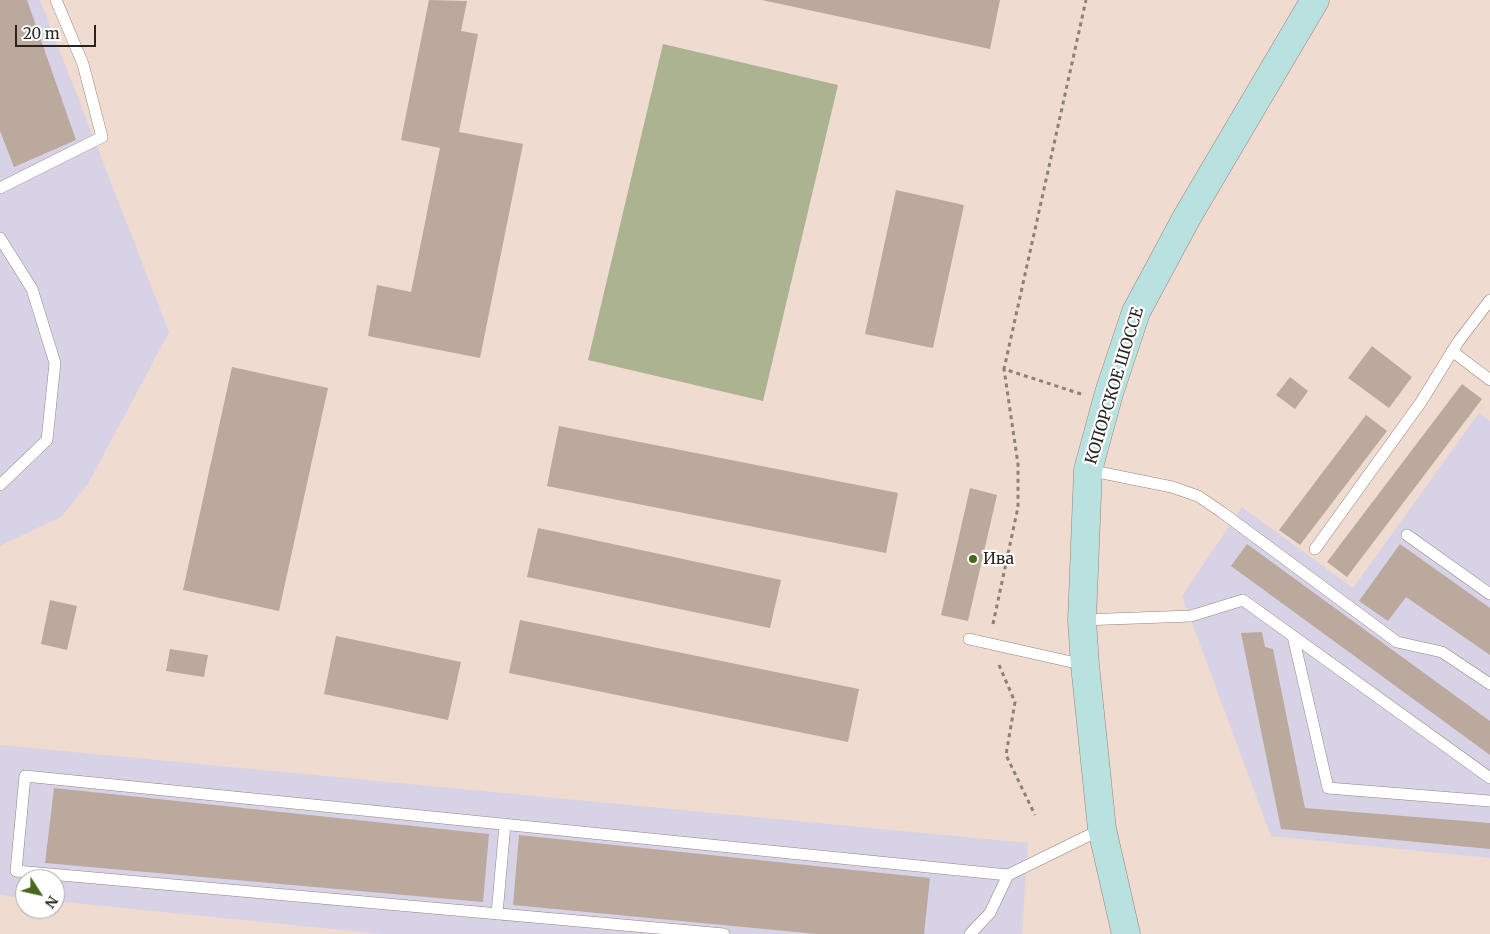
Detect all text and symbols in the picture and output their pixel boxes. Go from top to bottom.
scale bar [18,15,99,47]
text: 20 m [23,24,60,43]
street label: КОПОРСКОЕ ШОССЕ [1082,305,1148,467]
place label: Ива [983,549,1014,569]
marker: Ива [967,553,979,565]
north arrow [15,869,65,919]
text: N [41,892,62,912]

